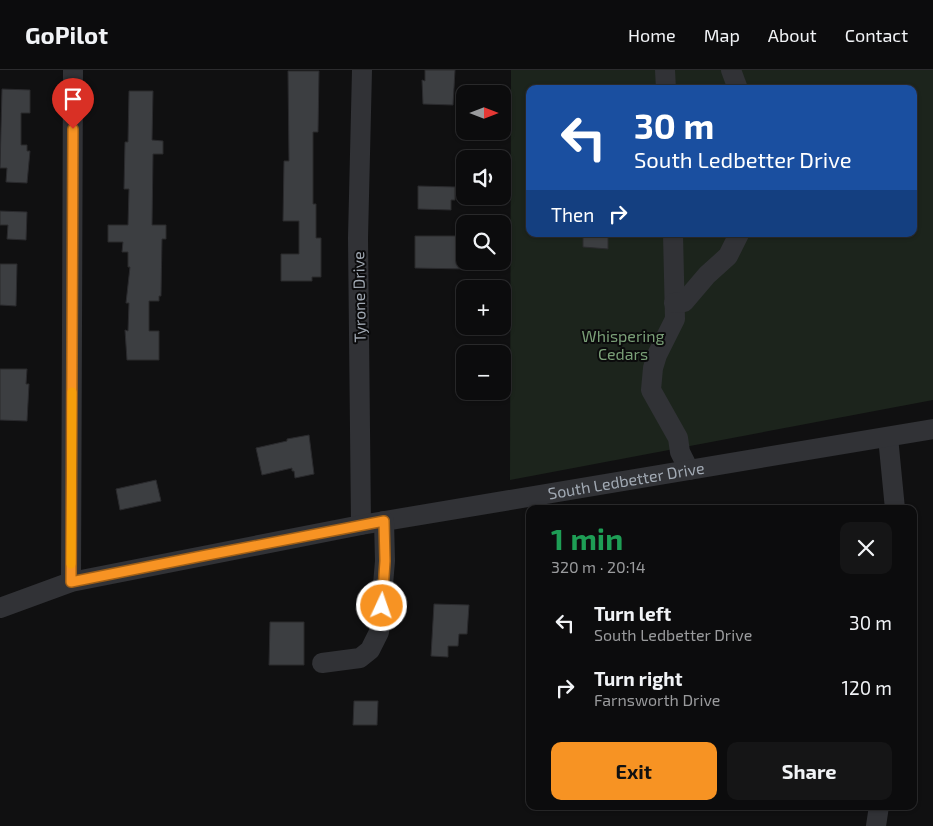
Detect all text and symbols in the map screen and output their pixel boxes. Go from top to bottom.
text: GoPilot [25,20,108,49]
text: Home [628,24,676,46]
text: Map [704,24,740,46]
text: About [768,24,817,46]
text: Contact [845,24,908,46]
pin [52,78,94,129]
icon: arrive [59,85,87,113]
north arrow [456,85,511,140]
map controls [456,85,511,400]
text: 30 m [634,104,714,146]
icon: left [551,105,616,170]
text: South Ledbetter Drive [634,146,852,172]
button: sound [456,150,511,205]
icon: right [604,200,632,228]
text: Then [551,203,594,226]
button: search [456,215,511,270]
street label: Tyrone Drive [348,251,369,343]
button: + [456,280,511,335]
park label: Whispering Cedars [581,326,665,363]
button: − [456,345,511,400]
street label: South Ledbetter Drive [546,458,706,502]
text: 1 min [551,520,623,556]
button: close [840,522,892,574]
text: 320 m · 20:14 [551,557,646,576]
position arrow [355,579,407,631]
text: Turn left [594,602,671,625]
icon: left [551,609,579,637]
text: 30 m [849,611,892,634]
text: South Ledbetter Drive [594,625,752,644]
text: Turn right [594,667,682,690]
icon: right [551,674,579,702]
text: 120 m [841,676,892,699]
text: Farnsworth Drive [594,690,720,709]
button: Exit [551,742,717,800]
button: Share [727,742,892,800]

